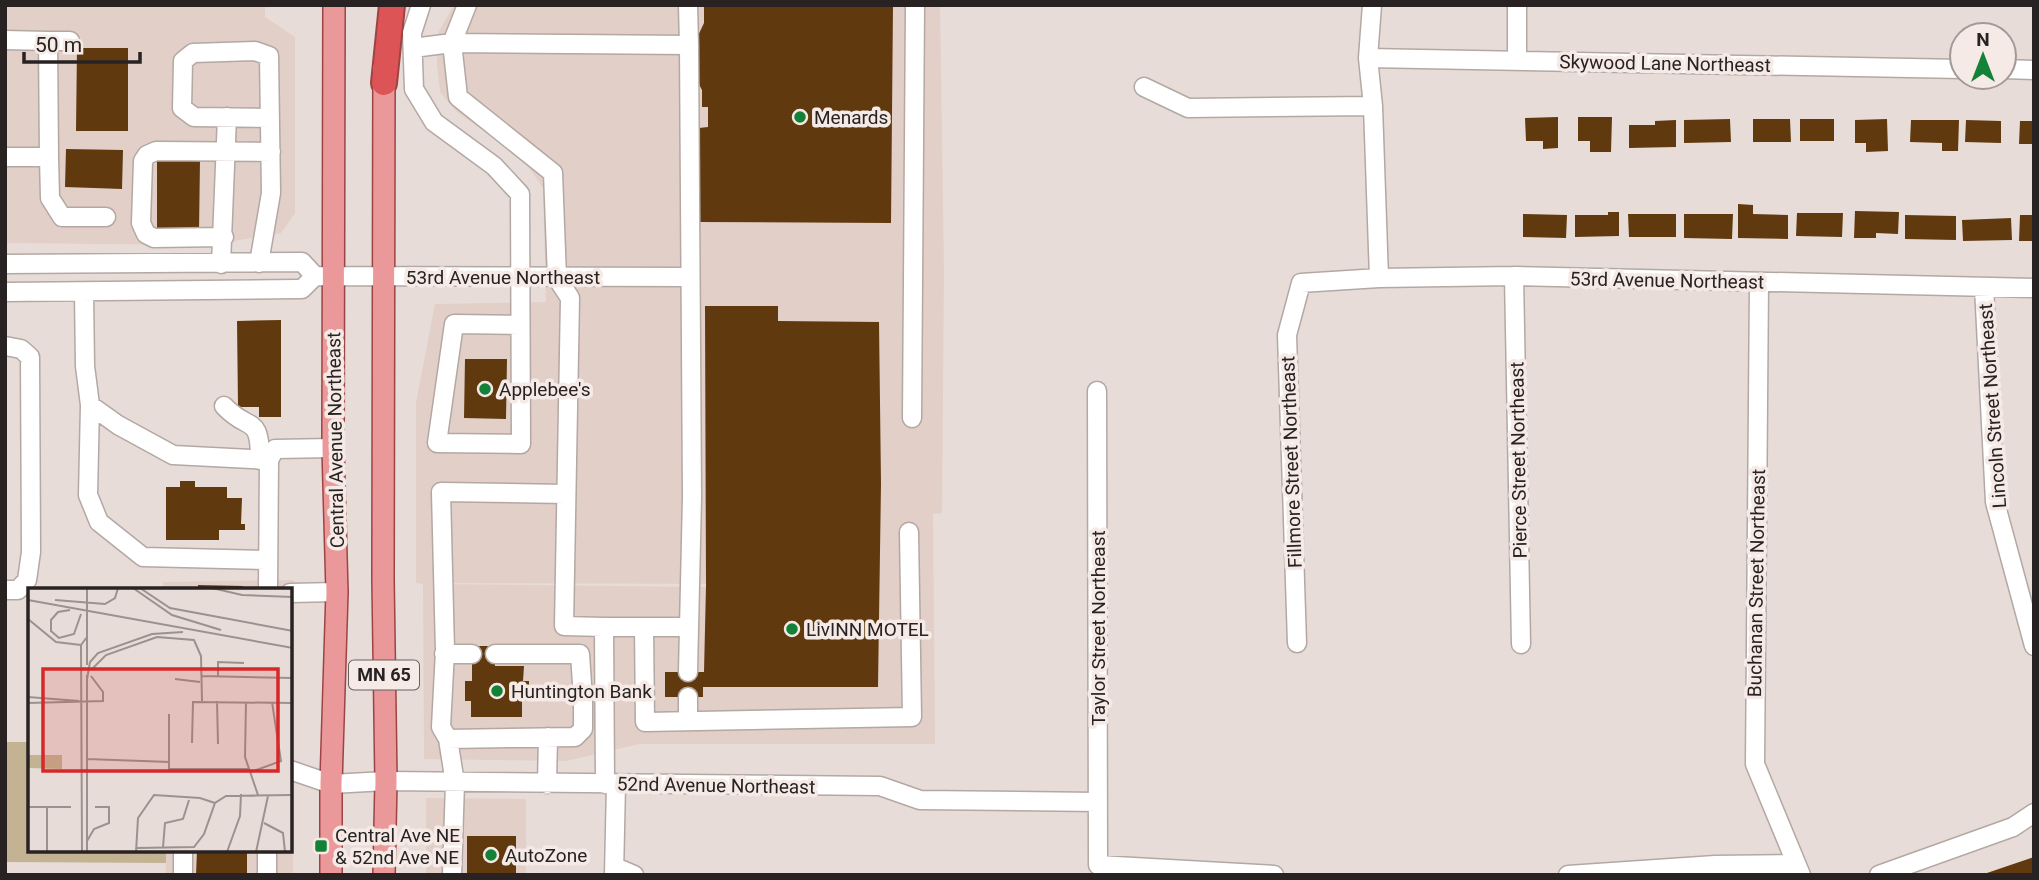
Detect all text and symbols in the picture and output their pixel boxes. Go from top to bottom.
scale bar [24,21,140,65]
north arrow [1948,21,2018,91]
text: N [1976,28,1990,51]
text: 50 m [35,33,82,57]
street label: Skywood Lane Northeast [1559,50,1771,77]
place label: Menards [814,106,888,129]
marker: Menards [792,109,808,125]
street label: 53rd Avenue Northeast [406,266,600,289]
street label: 53rd Avenue Northeast [1570,267,1764,294]
street label: Lincoln Street Northeast [1974,303,2011,509]
street label: Central Avenue Northeast [322,332,349,548]
street label: Fillmore Street Northeast [1276,356,1307,568]
street label: Pierce Street Northeast [1505,361,1532,559]
place label: Applebee's [499,378,591,401]
marker: Applebee's [477,381,493,397]
street label: Buchanan Street Northeast [1743,469,1770,697]
street label: Taylor Street Northeast [1087,530,1110,726]
inset map [28,588,292,852]
place label: LivINN MOTEL [806,618,929,641]
marker: LivINN MOTEL [784,621,800,637]
road number: MN 65 [349,660,419,690]
place label: Huntington Bank [511,680,652,703]
marker: Huntington Bank [489,683,505,699]
street label: 52nd Avenue Northeast [617,772,815,799]
place label: Central Ave NE & 52nd Ave NE [335,824,460,869]
marker: Central Ave NE & 52nd Ave NE [313,838,329,854]
place label: AutoZone [505,844,587,867]
marker: AutoZone [483,847,499,863]

